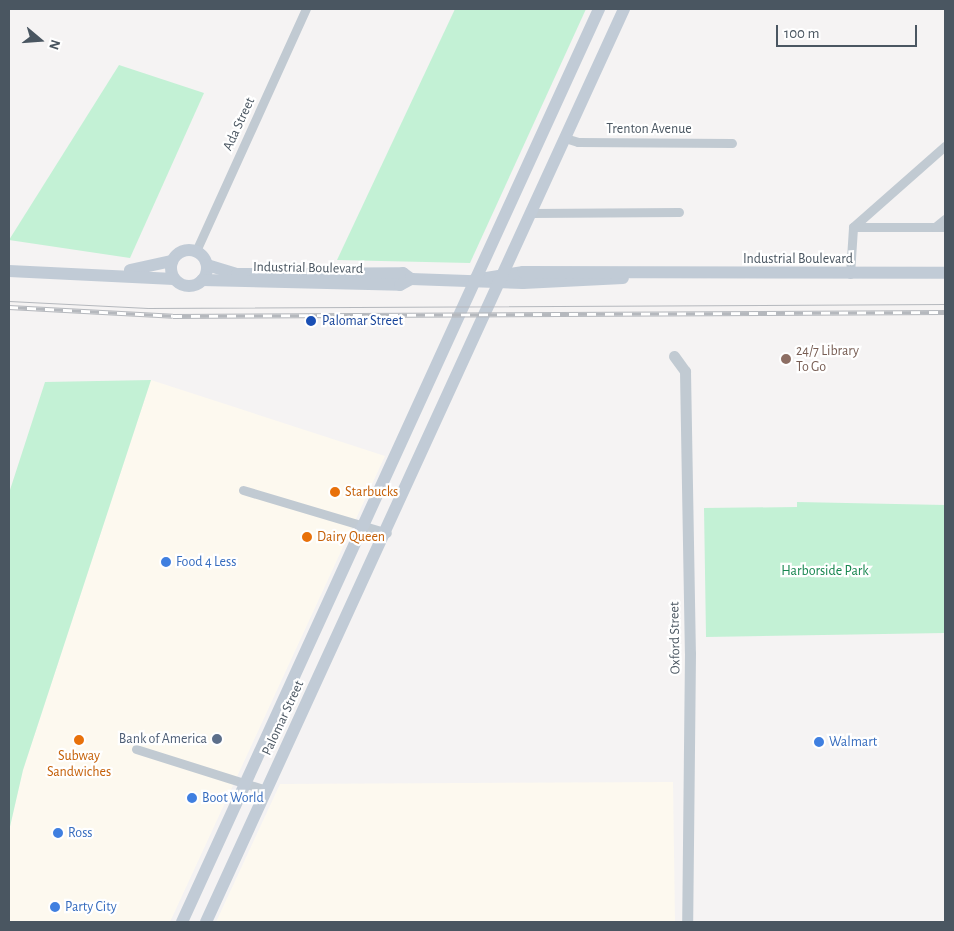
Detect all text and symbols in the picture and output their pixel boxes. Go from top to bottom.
north arrow [15,15,65,65]
scale bar [779,15,920,47]
text: 100 m [784,26,819,41]
text: N [46,38,62,51]
street label: Ada Street [219,95,259,153]
street label: Trenton Avenue [606,121,692,137]
street label: Industrial Boulevard [743,251,853,267]
street label: Industrial Boulevard [253,259,363,277]
place label: Palomar Street [322,313,403,329]
marker: Palomar Street [304,314,318,328]
place label: 24/7 Library To Go [796,343,859,376]
marker: 24/7 Library To Go [780,353,792,365]
place label: Starbucks [345,484,398,500]
marker: Starbucks [329,486,341,498]
place label: Dairy Queen [317,529,385,545]
marker: Dairy Queen [301,531,313,543]
place label: Food 4 Less [176,554,236,570]
marker: Food 4 Less [160,556,172,568]
park label: Harborside Park [781,563,869,579]
street label: Oxford Street [666,601,684,675]
street label: Palomar Street [258,678,308,758]
place label: Bank of America [119,731,207,747]
marker: Bank of America [211,733,223,745]
marker: Subway Sandwiches [73,734,85,746]
place label: Walmart [829,734,877,750]
marker: Walmart [813,736,825,748]
place label: Subway Sandwiches [47,748,111,780]
place label: Boot World [202,790,264,806]
marker: Boot World [186,792,198,804]
place label: Ross [68,825,92,841]
marker: Ross [52,827,64,839]
place label: Party City [65,899,117,915]
marker: Party City [49,901,61,913]

